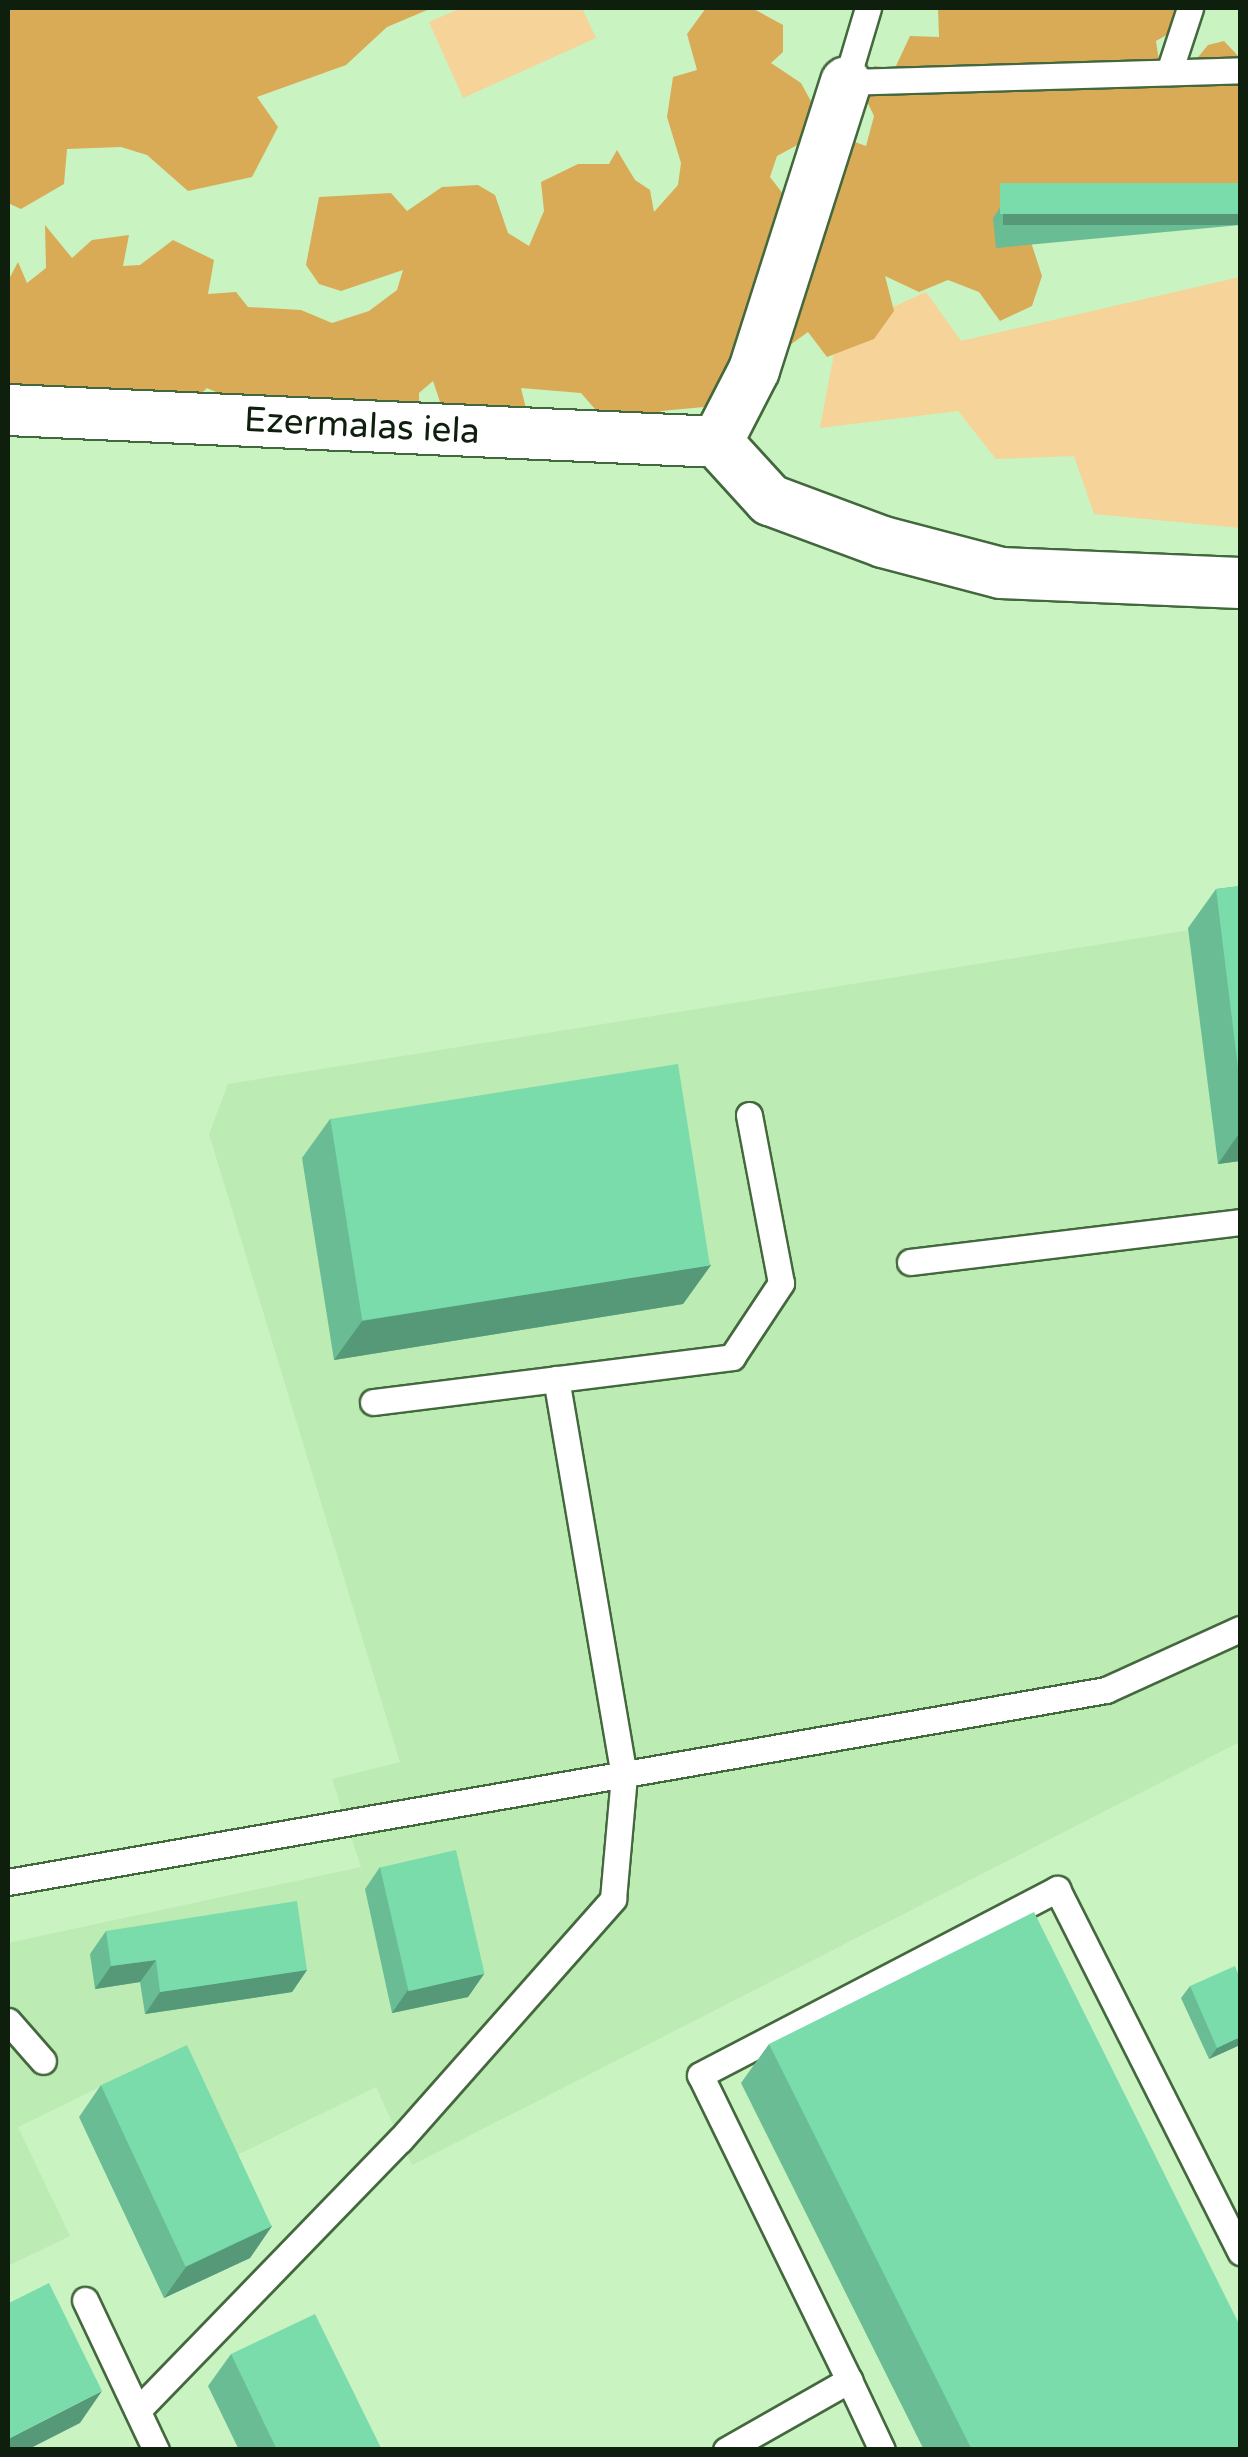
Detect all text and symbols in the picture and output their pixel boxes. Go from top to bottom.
street label: Ezermalas iela [243,399,481,453]

